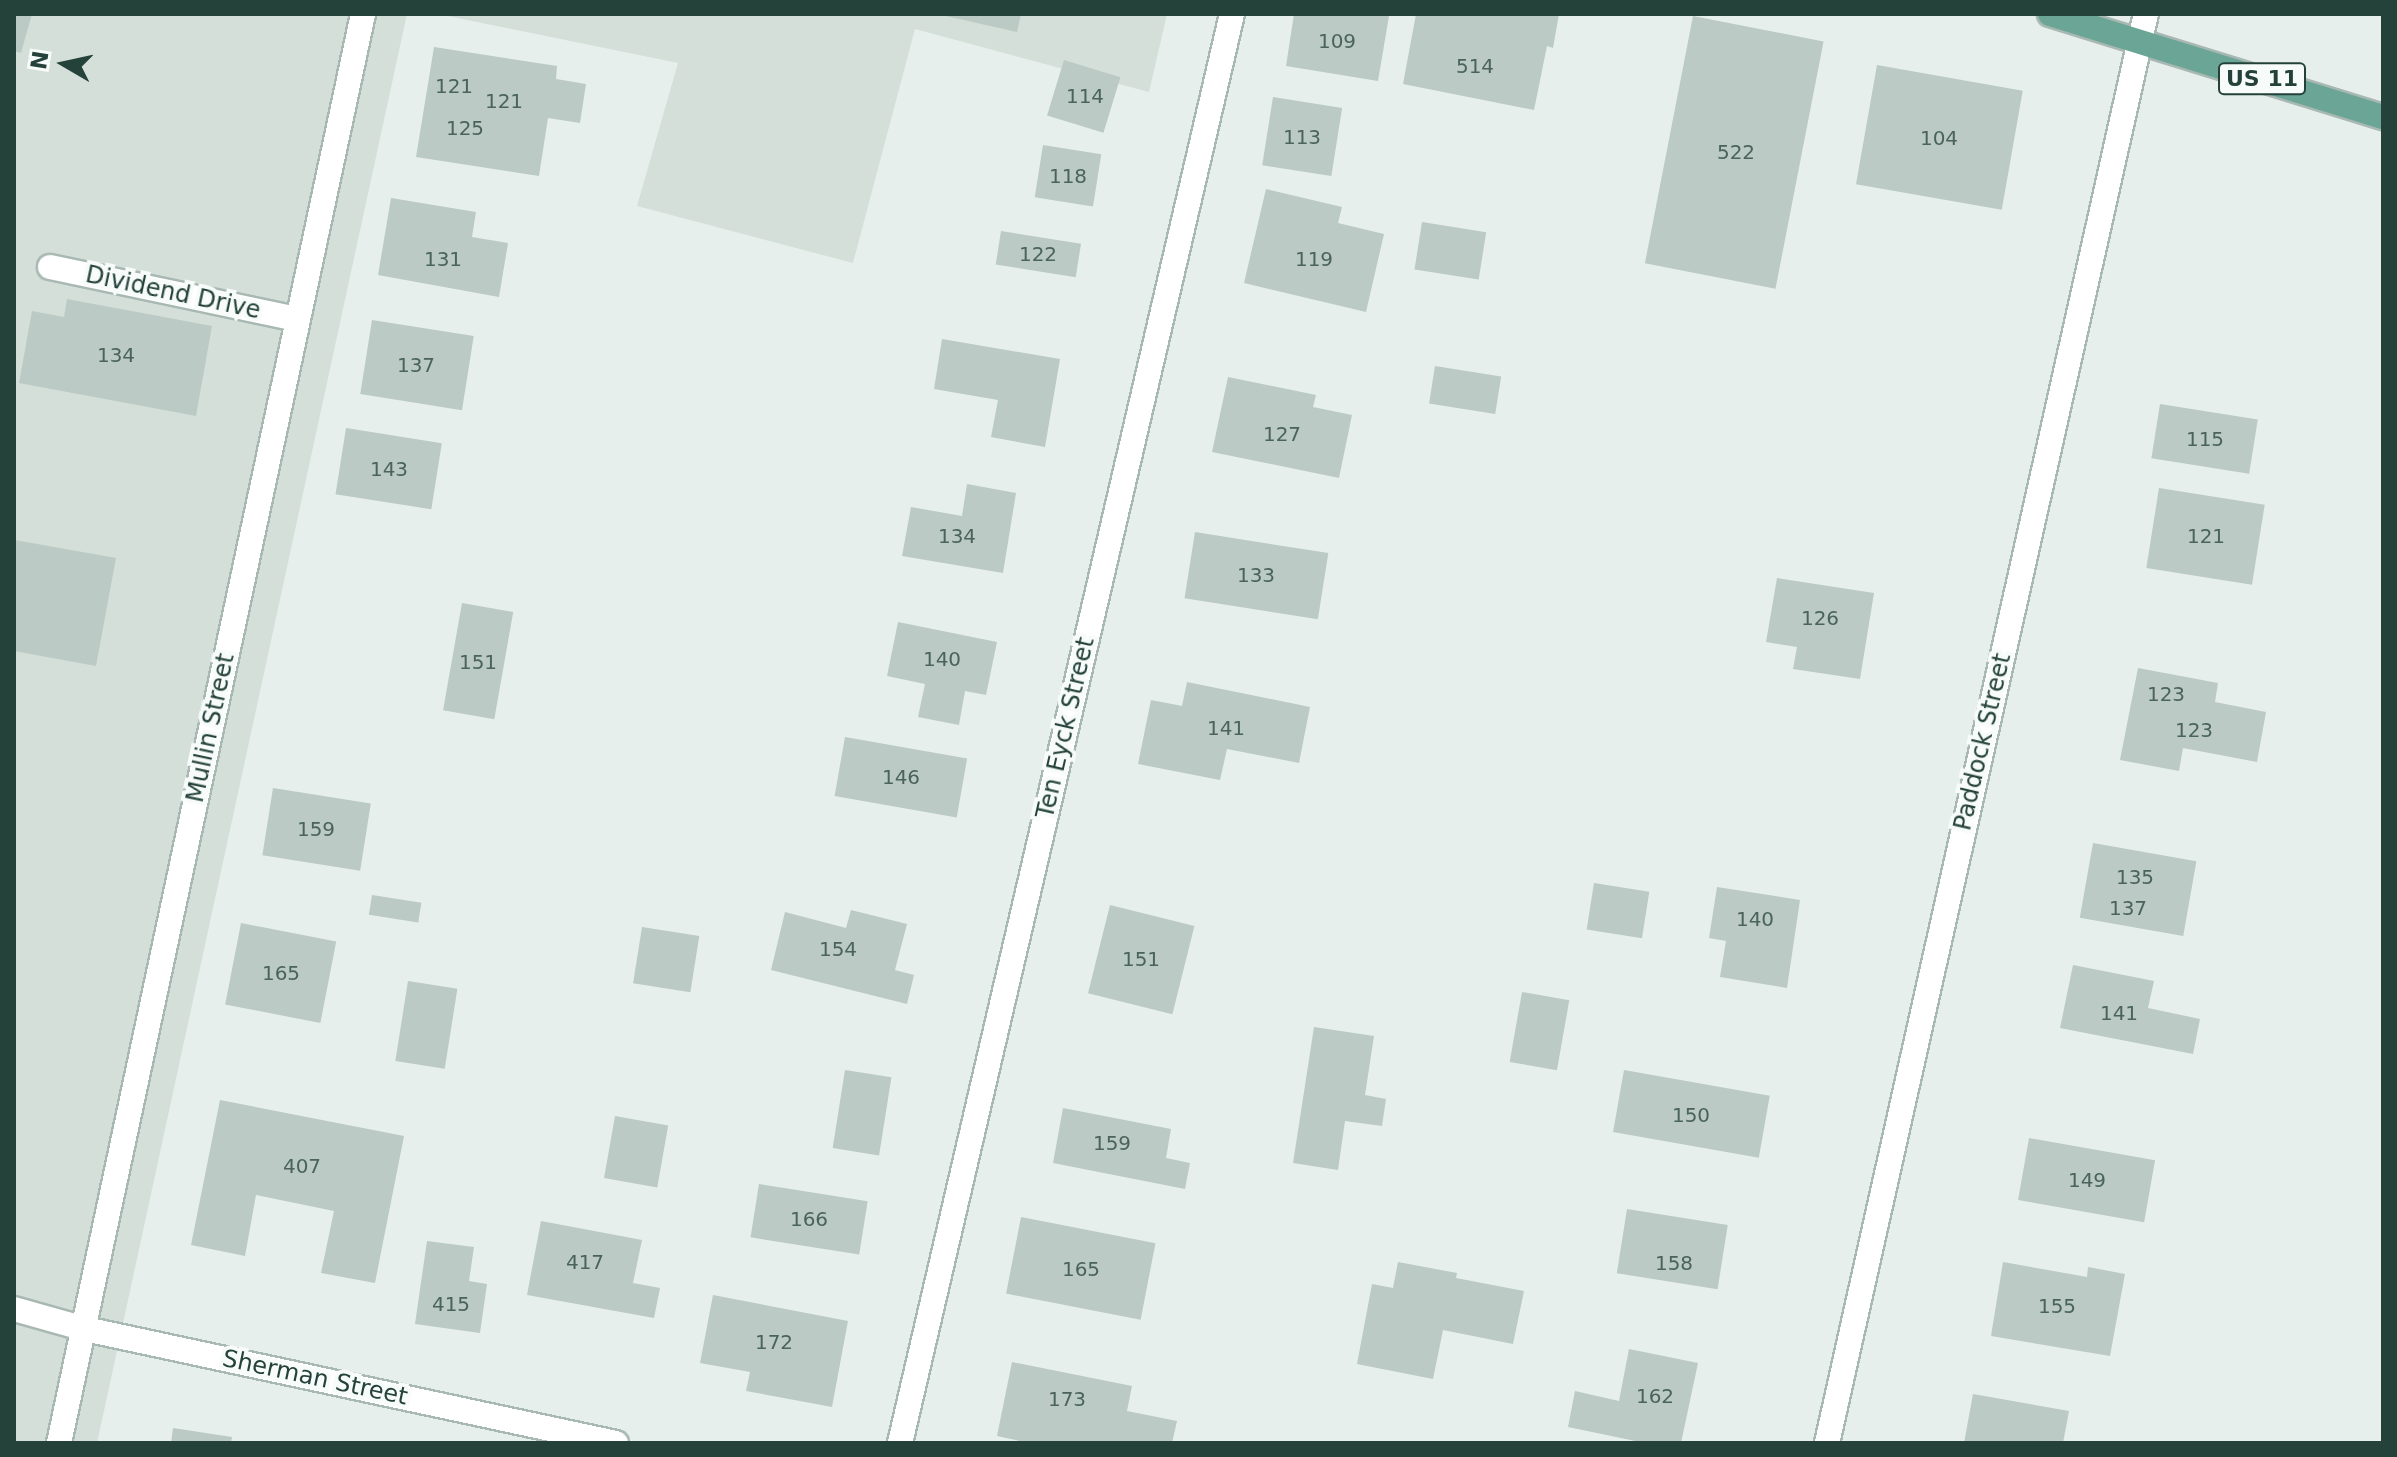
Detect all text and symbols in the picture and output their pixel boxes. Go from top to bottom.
north arrow [24,24,104,104]
house number: 109 [1318,29,1356,53]
text: N [26,49,54,71]
house number: 514 [1456,54,1494,78]
road number: US 11 [2218,61,2306,97]
house number: 121 [435,74,473,98]
house number: 114 [1066,84,1104,108]
house number: 121 [485,89,523,113]
house number: 125 [446,116,484,140]
house number: 113 [1283,125,1321,149]
house number: 104 [1920,126,1958,150]
house number: 522 [1717,140,1755,164]
house number: 118 [1049,164,1087,188]
house number: 122 [1019,242,1057,266]
house number: 131 [424,247,462,271]
house number: 119 [1295,247,1333,271]
street label: Dividend Drive [83,260,263,326]
house number: 134 [97,343,135,367]
house number: 137 [397,353,435,377]
house number: 127 [1263,422,1301,446]
house number: 115 [2186,427,2224,451]
house number: 143 [370,457,408,481]
house number: 134 [938,524,976,548]
house number: 121 [2187,524,2225,548]
house number: 133 [1237,563,1275,587]
house number: 126 [1801,606,1839,630]
street label: Ten Eyck Street [1031,635,1101,821]
house number: 140 [923,647,961,671]
house number: 151 [459,650,497,674]
street label: Mullin Street [181,651,241,805]
street label: Paddock Street [1949,651,2017,833]
house number: 123 [2147,682,2185,706]
house number: 141 [1207,716,1245,740]
house number: 123 [2175,718,2213,742]
house number: 146 [882,765,920,789]
house number: 159 [297,817,335,841]
house number: 135 [2116,865,2154,889]
house number: 137 [2109,896,2147,920]
house number: 140 [1736,907,1774,931]
house number: 154 [819,937,857,961]
house number: 151 [1122,947,1160,971]
house number: 165 [262,961,300,985]
house number: 141 [2100,1001,2138,1025]
house number: 150 [1672,1103,1710,1127]
house number: 159 [1093,1131,1131,1155]
house number: 407 [283,1154,321,1178]
house number: 149 [2068,1168,2106,1192]
house number: 166 [790,1207,828,1231]
house number: 417 [566,1250,604,1274]
house number: 158 [1655,1251,1693,1275]
house number: 165 [1062,1257,1100,1281]
house number: 415 [432,1292,470,1316]
house number: 155 [2038,1294,2076,1318]
house number: 172 [755,1330,793,1354]
street label: Sherman Street [220,1344,410,1412]
house number: 162 [1636,1384,1674,1408]
house number: 173 [1048,1387,1086,1411]

